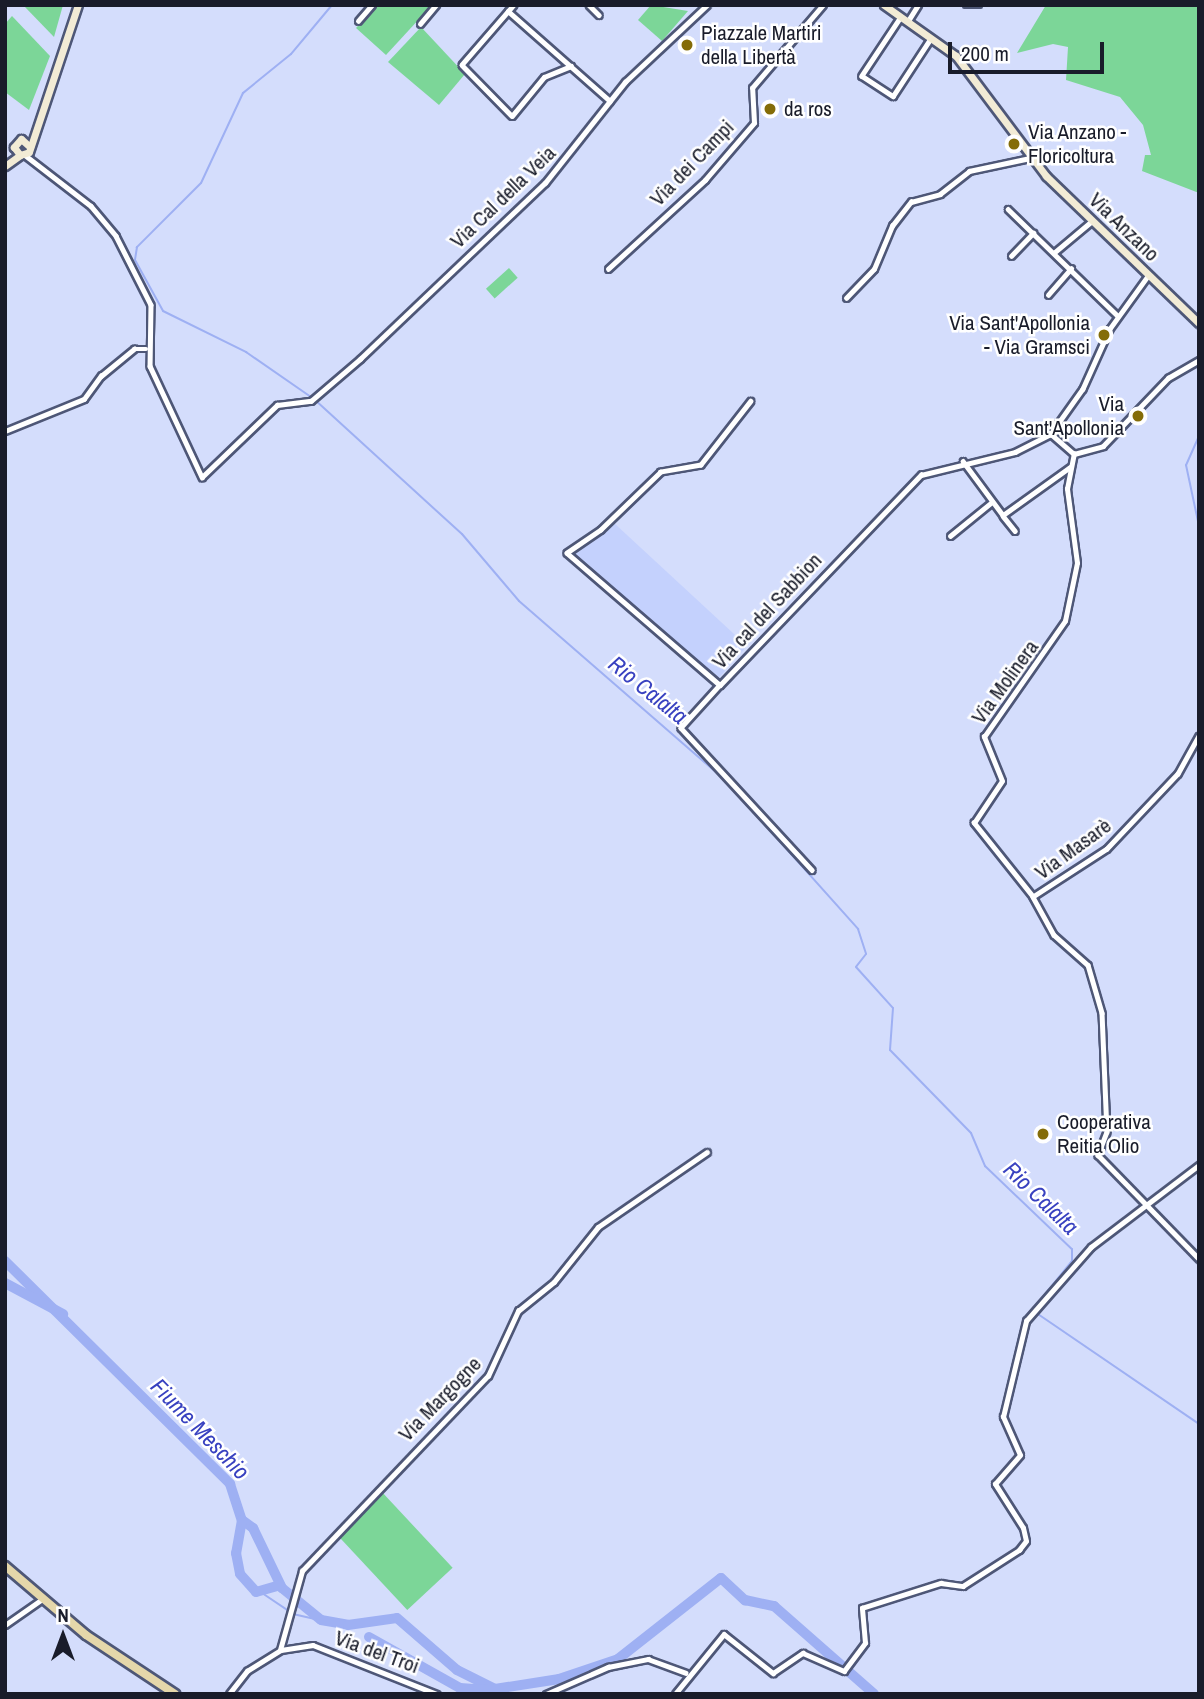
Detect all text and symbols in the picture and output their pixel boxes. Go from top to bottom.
place label: Piazzale Martiri della Libertà [701,20,822,70]
scale bar [952,28,1108,72]
marker: Piazzale Martiri della Libertà [679,37,695,53]
text: 200 m [961,39,1009,68]
place label: da ros [784,96,832,122]
marker: da ros [762,101,778,117]
street label: Via dei Campi [645,115,739,211]
place label: Via Anzano - Floricoltura [1028,119,1127,169]
marker: Via Anzano - Floricoltura [1006,136,1022,152]
street label: Via Cal della Veia [445,140,561,254]
street label: Via Anzano [1083,187,1165,267]
place label: Via Sant'Apollonia - Via Gramsci [949,310,1090,360]
marker: Via Sant'Apollonia - Via Gramsci [1096,327,1112,343]
place label: Via Sant'Apollonia [1013,391,1124,441]
marker: Via Sant'Apollonia [1130,408,1146,424]
street label: Via cal del Sabbion [707,548,827,674]
street label: Via Molinera [966,635,1044,729]
water label: Rio Calalta [603,650,693,730]
street label: Via Masarè [1030,813,1116,885]
place label: Cooperativa Reitia Olio [1057,1109,1151,1159]
marker: Cooperativa Reitia Olio [1035,1126,1051,1142]
water label: Rio Calalta [998,1156,1084,1240]
street label: Via Margogne [393,1351,487,1447]
water label: Fiume Meschio [145,1373,255,1485]
north arrow [28,1601,98,1671]
text: N [57,1602,69,1628]
street label: Via del Troi [331,1625,423,1679]

